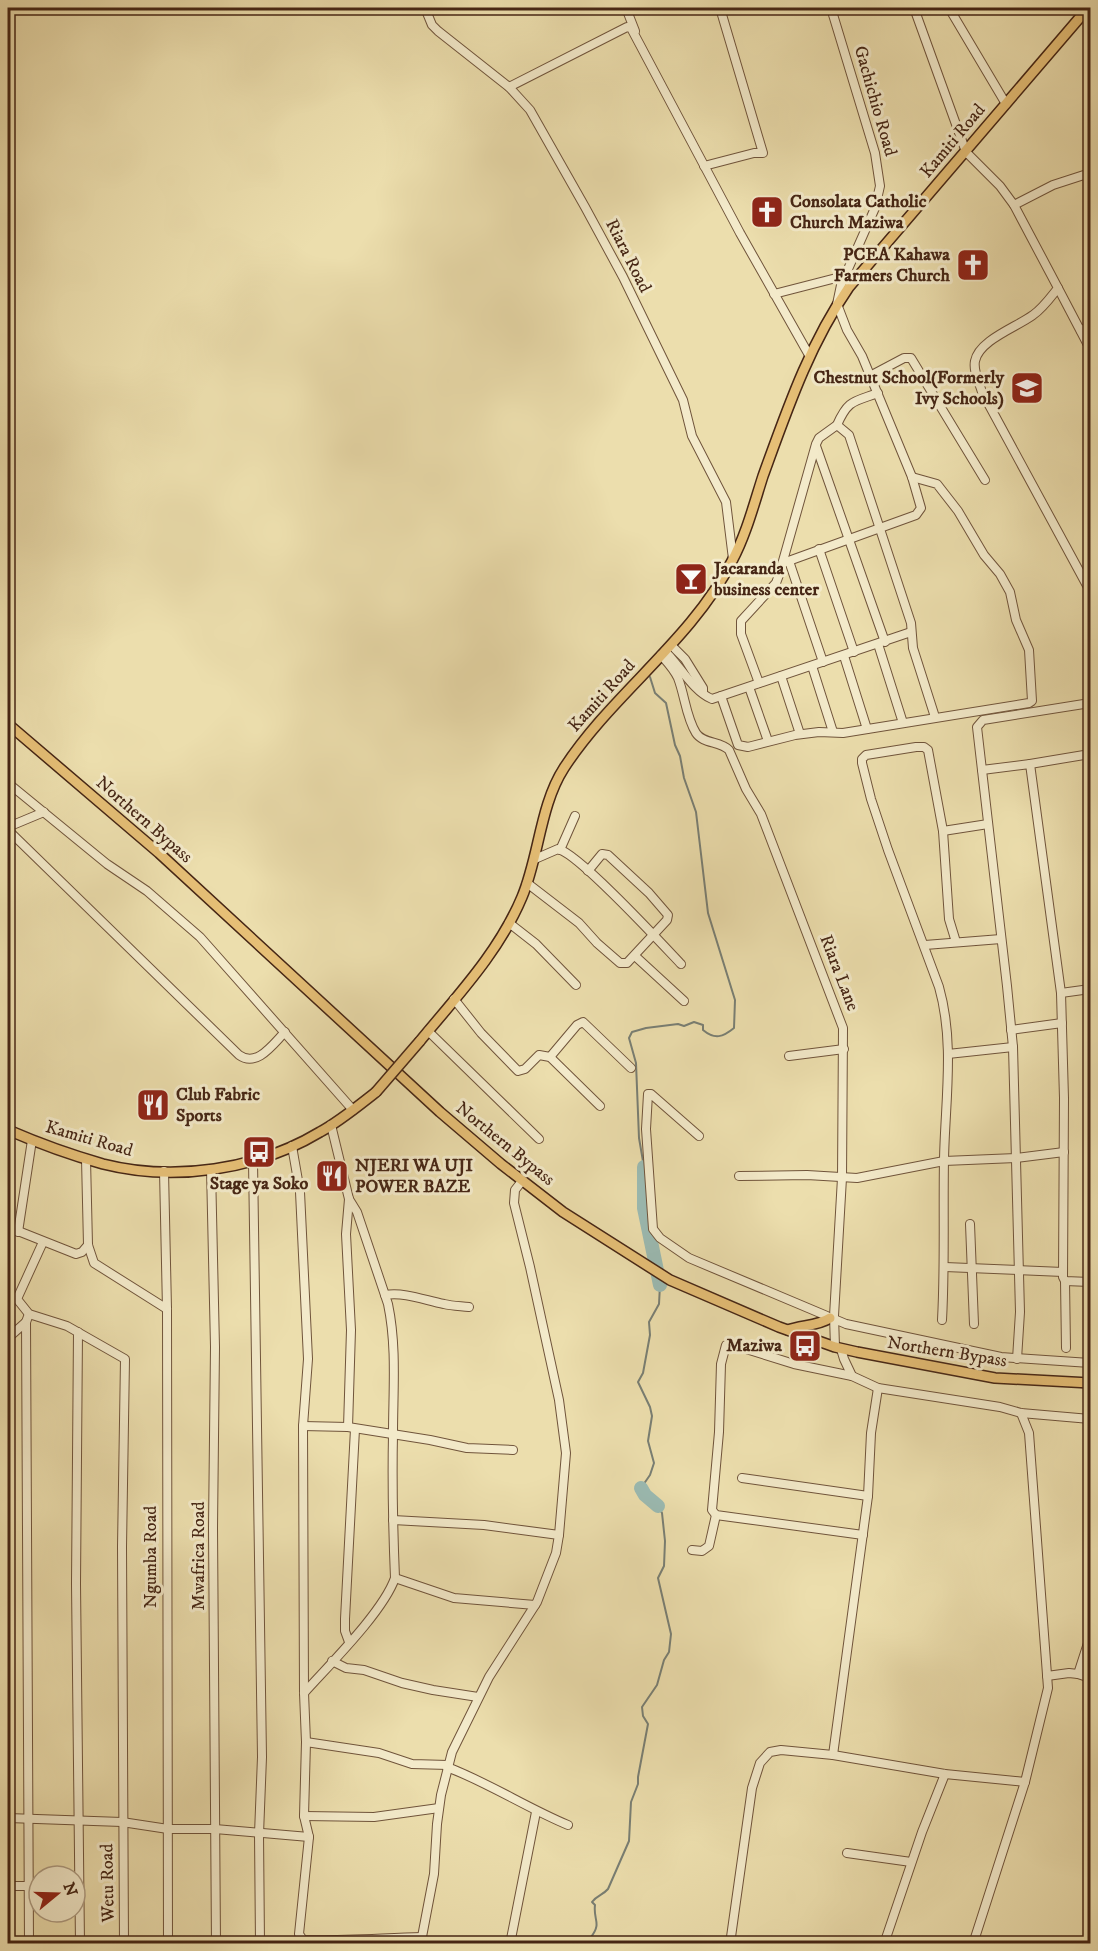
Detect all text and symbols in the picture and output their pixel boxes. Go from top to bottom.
street label: Gachichio Road [849,43,901,159]
street label: Kamiti Road [916,99,990,183]
place label: Consolata Catholic Church Maziwa [790,191,927,234]
church icon: Consolata Catholic Church Maziwa [749,194,785,230]
street label: Riara Road [600,215,656,297]
place label: PCEA Kahawa Farmers Church [834,244,951,287]
church icon: PCEA Kahawa Farmers Church [955,247,991,283]
place label: Chestnut School(Formerly Ivy Schools) [813,367,1004,410]
school or university icon: Chestnut School(Formerly Ivy Schools) [1009,370,1045,406]
place label: Jacaranda business center [712,558,819,601]
bar icon: Jacaranda business center [673,561,709,597]
street label: Kamiti Road [564,655,640,737]
street label: Northern Bypass [91,772,197,868]
street label: Riara Lane [814,932,864,1014]
place label: Club Fabric Sports [176,1084,260,1127]
restaurant icon: Club Fabric Sports [135,1087,171,1123]
street label: Northern Bypass [451,1097,559,1191]
street label: Kamiti Road [43,1116,135,1162]
bus stop icon: Stage ya Soko [241,1134,277,1170]
place label: NJERI WA UJI POWER BAZE [355,1155,473,1198]
restaurant icon: NJERI WA UJI POWER BAZE [314,1158,350,1194]
place label: Stage ya Soko [210,1173,309,1195]
bus stop icon: Maziwa [787,1328,823,1364]
street label: Northern Bypass [886,1332,1008,1372]
place label: Maziwa [726,1335,782,1357]
street label: Mwafrica Road [188,1502,210,1610]
street label: Ngumba Road [140,1506,162,1608]
street label: Wetu Road [96,1843,120,1924]
north arrow [27,1864,87,1924]
text: N [59,1880,82,1899]

